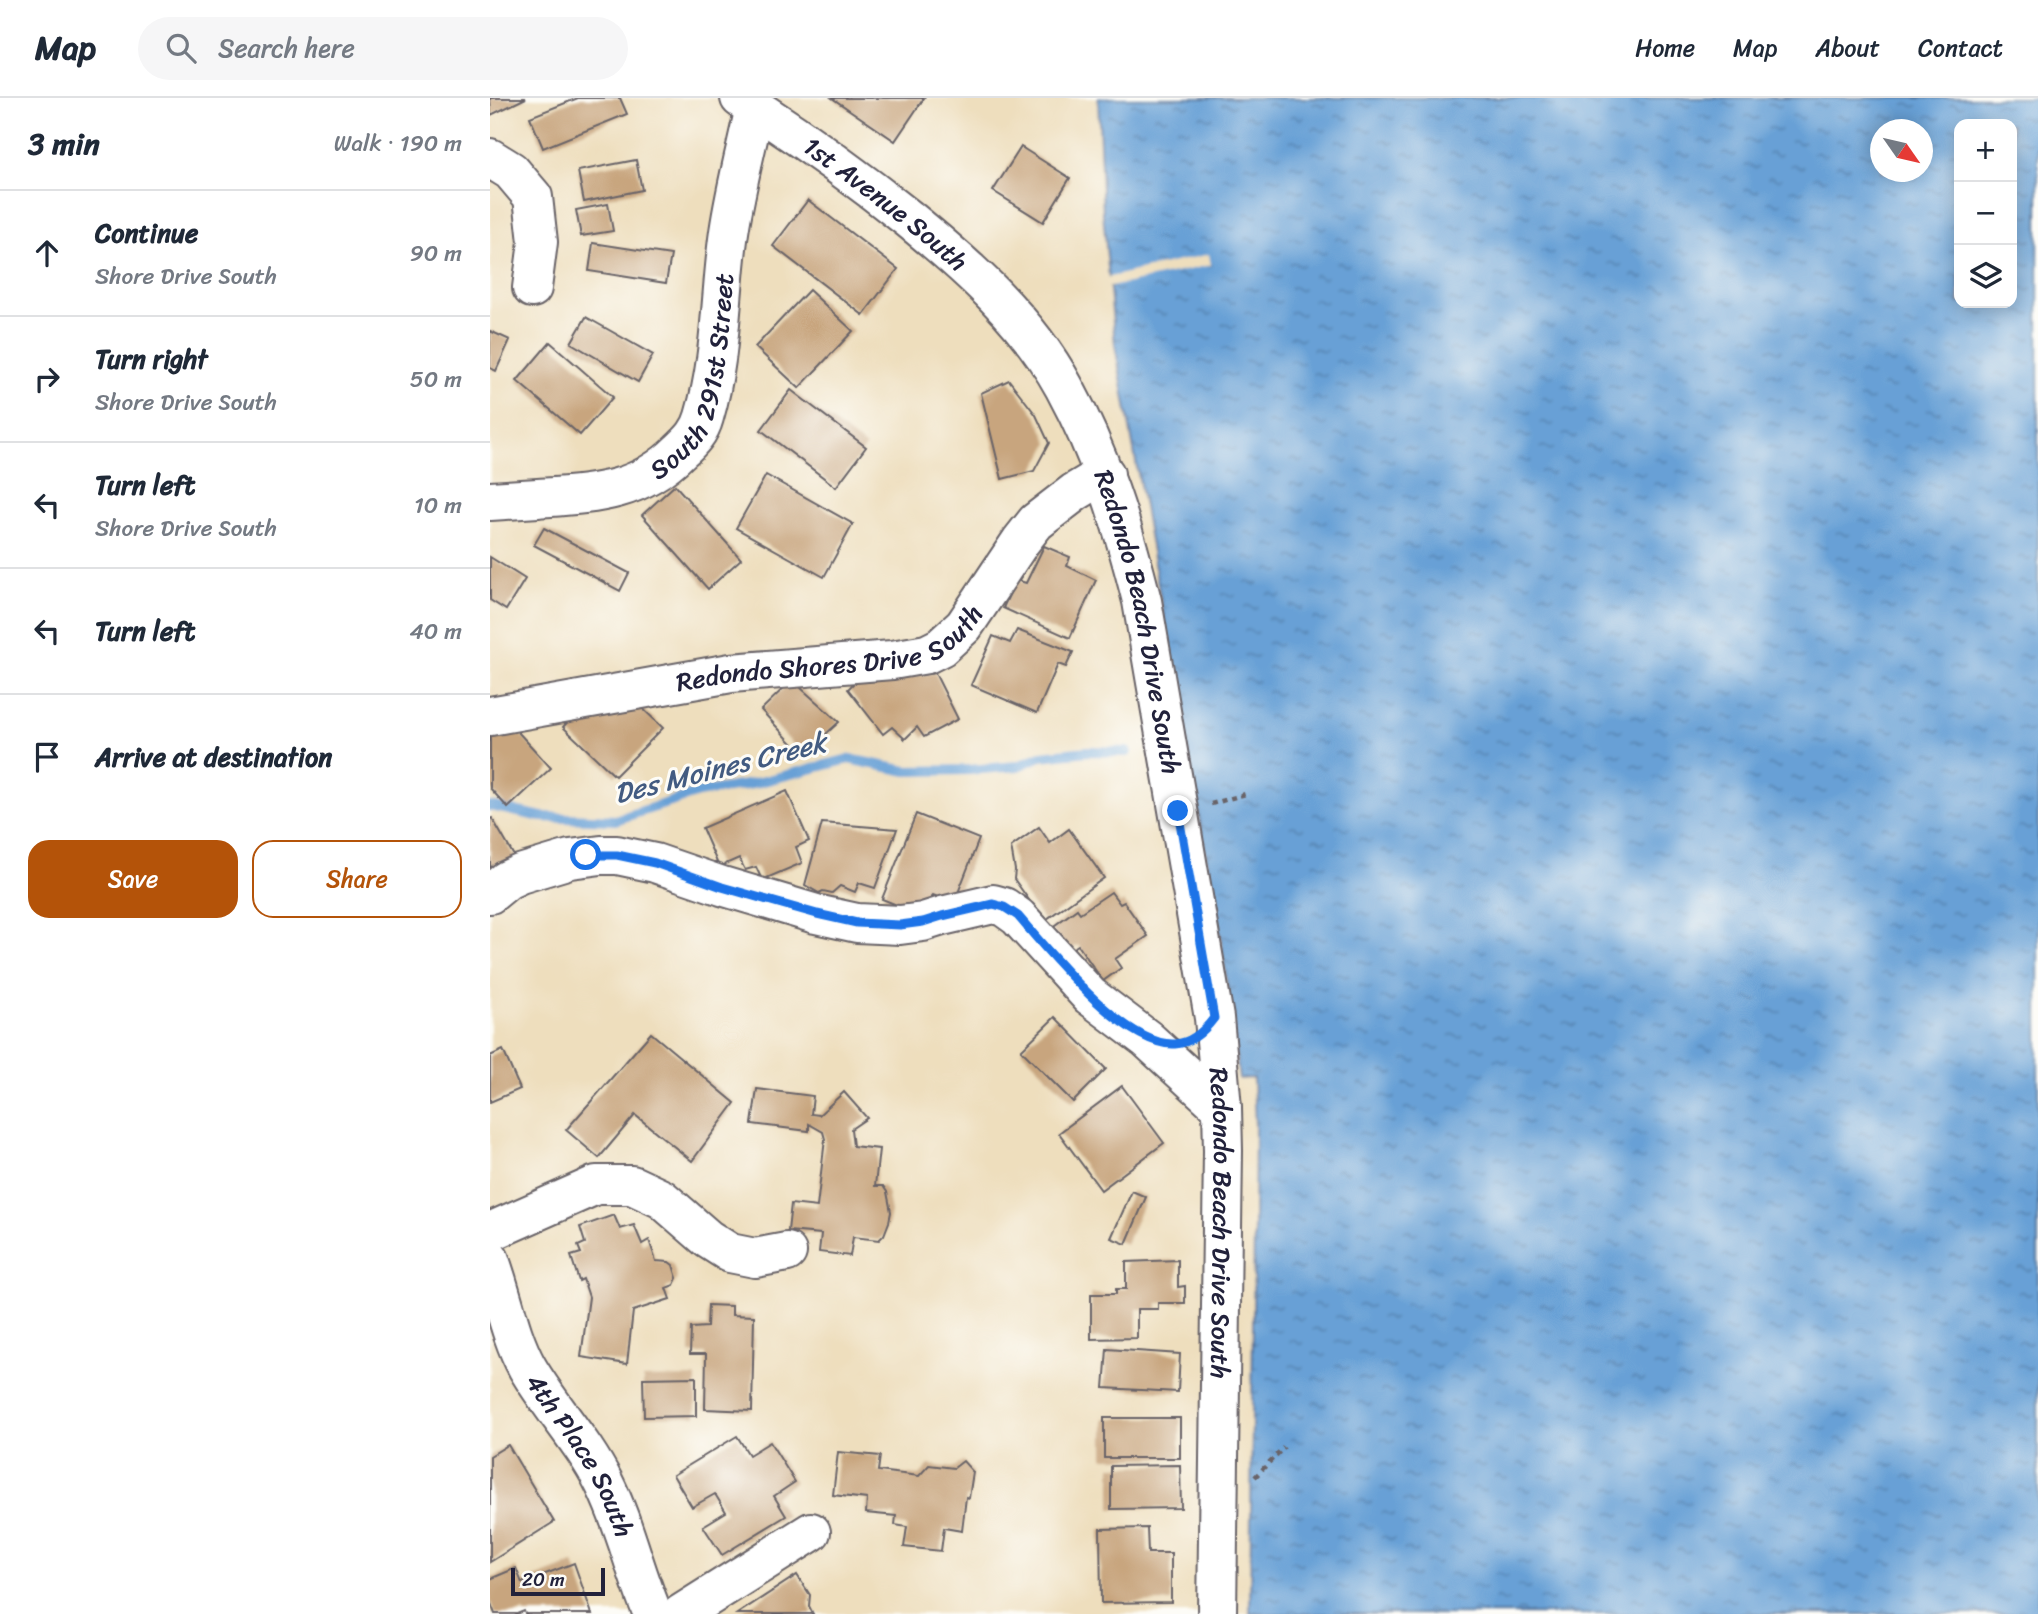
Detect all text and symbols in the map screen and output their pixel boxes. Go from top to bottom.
search box [138,17,628,80]
text: Map [35,19,96,77]
text: Search here [218,25,355,71]
text: Home [1635,27,1695,69]
text: Map [1733,27,1777,69]
text: About [1815,27,1880,69]
text: Contact [1918,27,2003,69]
icon: search [162,29,200,67]
text: 3 min [28,117,100,171]
north arrow [1870,119,1933,182]
map controls [1954,119,2017,308]
button: + [1954,119,2017,182]
text: Walk · 190 m [334,123,462,164]
street label: 1st Avenue South [793,124,979,283]
button: − [1954,182,2017,245]
text: Continue [95,210,198,256]
text: 90 m [410,233,462,274]
icon: ahead [28,234,66,272]
button: layers [1954,245,2017,308]
text: Shore Drive South [95,256,277,297]
street label: South 291st Street [640,271,747,492]
text: Turn right [95,336,208,382]
text: 50 m [410,359,462,400]
icon: right [28,360,66,398]
text: Shore Drive South [95,382,277,423]
text: Turn left [95,462,195,508]
street label: Redondo Beach Drive South [1081,463,1194,778]
text: 10 m [414,485,462,526]
icon: left [28,486,66,524]
text: Shore Drive South [95,508,277,549]
street label: Redondo Shores Drive South [672,595,995,705]
text: Turn left [95,608,195,654]
text: 40 m [409,611,462,652]
icon: left [28,612,66,650]
water label: Des Moines Creek [609,717,834,818]
text: Arrive at destination [95,734,332,780]
icon: arrive [28,738,66,776]
route end [1162,795,1193,826]
route start [570,839,601,870]
button: Save [28,840,238,918]
button: Share [252,840,462,918]
street label: Redondo Beach Drive South [1195,1066,1246,1379]
street label: 4th Place South [513,1364,647,1543]
text: 20 m [522,1563,565,1596]
scale bar [511,1565,606,1597]

